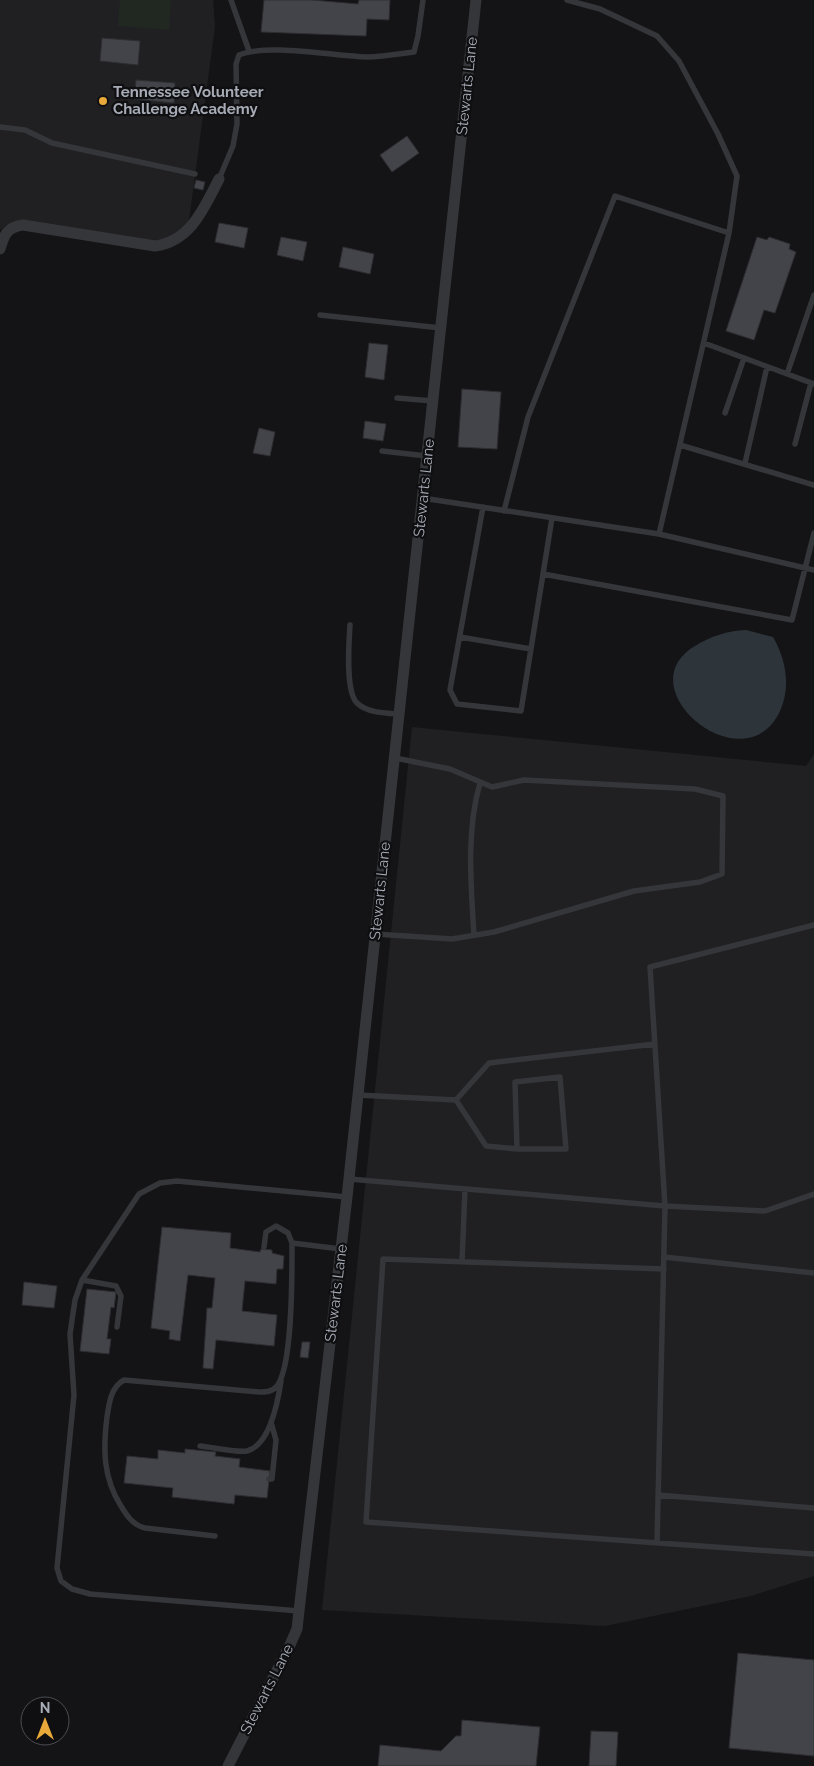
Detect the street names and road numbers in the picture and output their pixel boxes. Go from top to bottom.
street label: Stewarts Lane [453,36,481,136]
street label: Stewarts Lane [410,438,438,538]
street label: Stewarts Lane [366,841,394,941]
street label: Stewarts Lane [321,1243,351,1343]
street label: Stewarts Lane [237,1641,297,1737]

